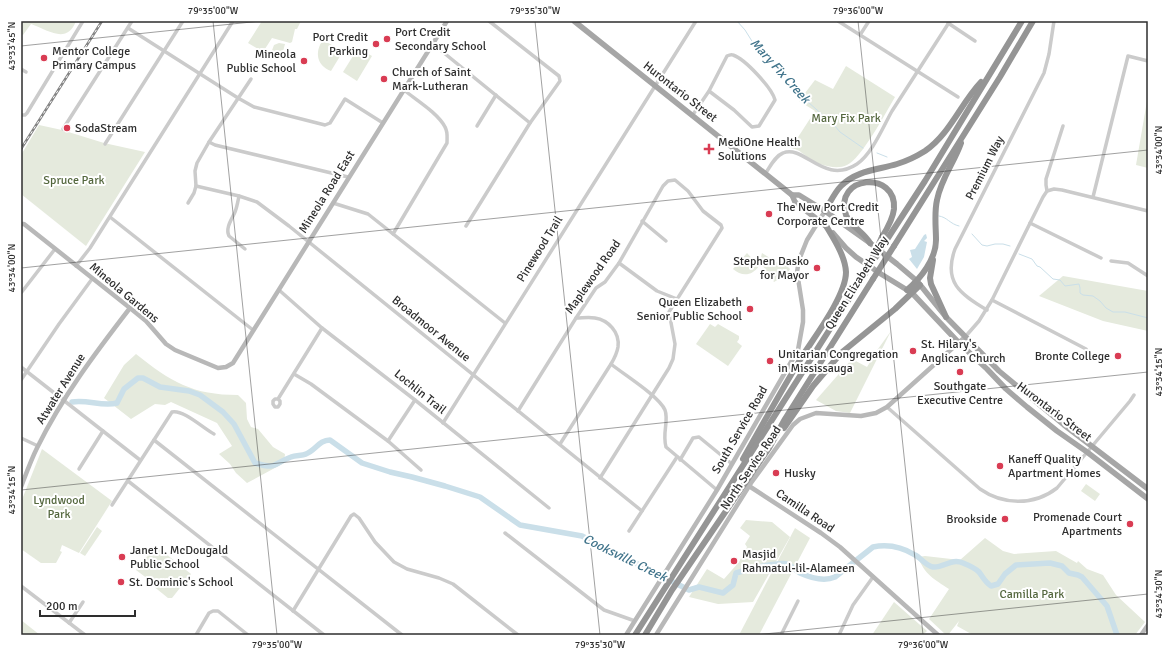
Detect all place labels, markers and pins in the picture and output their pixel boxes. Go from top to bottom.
place label: Port Credit Secondary School [395,25,487,54]
place label: Port Credit Parking [313,30,368,59]
marker: Port Credit Secondary School [382,34,392,44]
marker: Port Credit Parking [371,39,381,49]
place label: Mentor College Primary Campus [52,44,136,73]
place label: Mineola Public School [227,47,296,76]
marker: Mentor College Primary Campus [39,53,49,63]
marker: Mineola Public School [299,56,309,66]
place label: Church of Saint Mark-Lutheran [392,65,471,94]
marker: Church of Saint Mark-Lutheran [379,74,389,84]
place label: SodaStream [75,121,137,136]
marker: SodaStream [62,123,72,133]
place label: MediOne Health Solutions [718,135,801,164]
marker: MediOne Health Solutions [703,143,715,155]
place label: The New Port Credit Corporate Centre [777,200,879,229]
marker: The New Port Credit Corporate Centre [764,209,774,219]
place label: Stephen Dasko for Mayor [733,254,810,283]
marker: Stephen Dasko for Mayor [812,263,822,273]
place label: Queen Elizabeth Senior Public School [637,295,742,324]
marker: Queen Elizabeth Senior Public School [745,304,755,314]
place label: St. Hilary's Anglican Church [921,337,1006,366]
marker: St. Hilary's Anglican Church [908,346,918,356]
place label: Unitarian Congregation in Mississauga [778,347,898,376]
place label: Bronte College [1035,349,1110,364]
marker: Bronte College [1113,351,1123,361]
marker: Unitarian Congregation in Mississauga [765,356,775,366]
marker: Southgate Executive Centre [955,367,965,377]
place label: Southgate Executive Centre [917,379,1003,408]
place label: Kaneff Quality Apartment Homes [1008,452,1101,481]
marker: Kaneff Quality Apartment Homes [995,461,1005,471]
place label: Husky [784,466,816,481]
marker: Husky [771,468,781,478]
place label: Promenade Court Apartments [1033,510,1122,539]
place label: Brookside [946,512,997,527]
marker: Brookside [1000,514,1010,524]
marker: Promenade Court Apartments [1125,519,1135,529]
place label: Janet I. McDougald Public School [130,543,228,572]
place label: Masjid Rahmatul-lil-Alameen [742,547,855,576]
marker: Janet I. McDougald Public School [117,552,127,562]
marker: Masjid Rahmatul-lil-Alameen [729,556,739,566]
place label: St. Dominic's School [129,575,234,590]
marker: St. Dominic's School [116,577,126,587]

